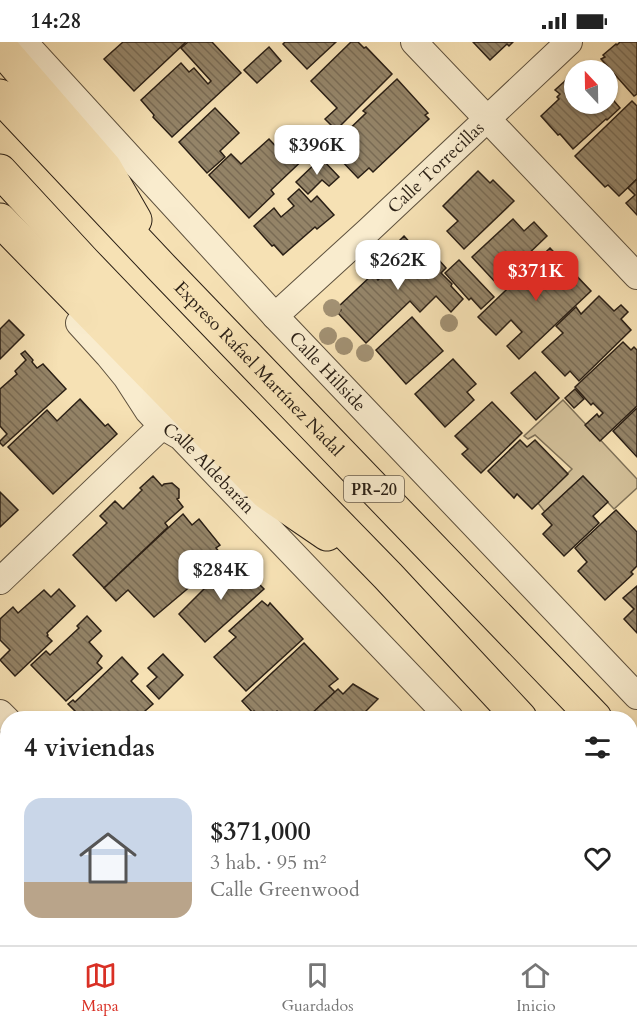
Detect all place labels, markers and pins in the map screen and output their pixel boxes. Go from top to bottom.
pin: $396K [275,125,359,176]
pin: $262K [356,240,440,291]
pin: $371K [494,251,578,302]
pin: $284K [179,550,263,601]

